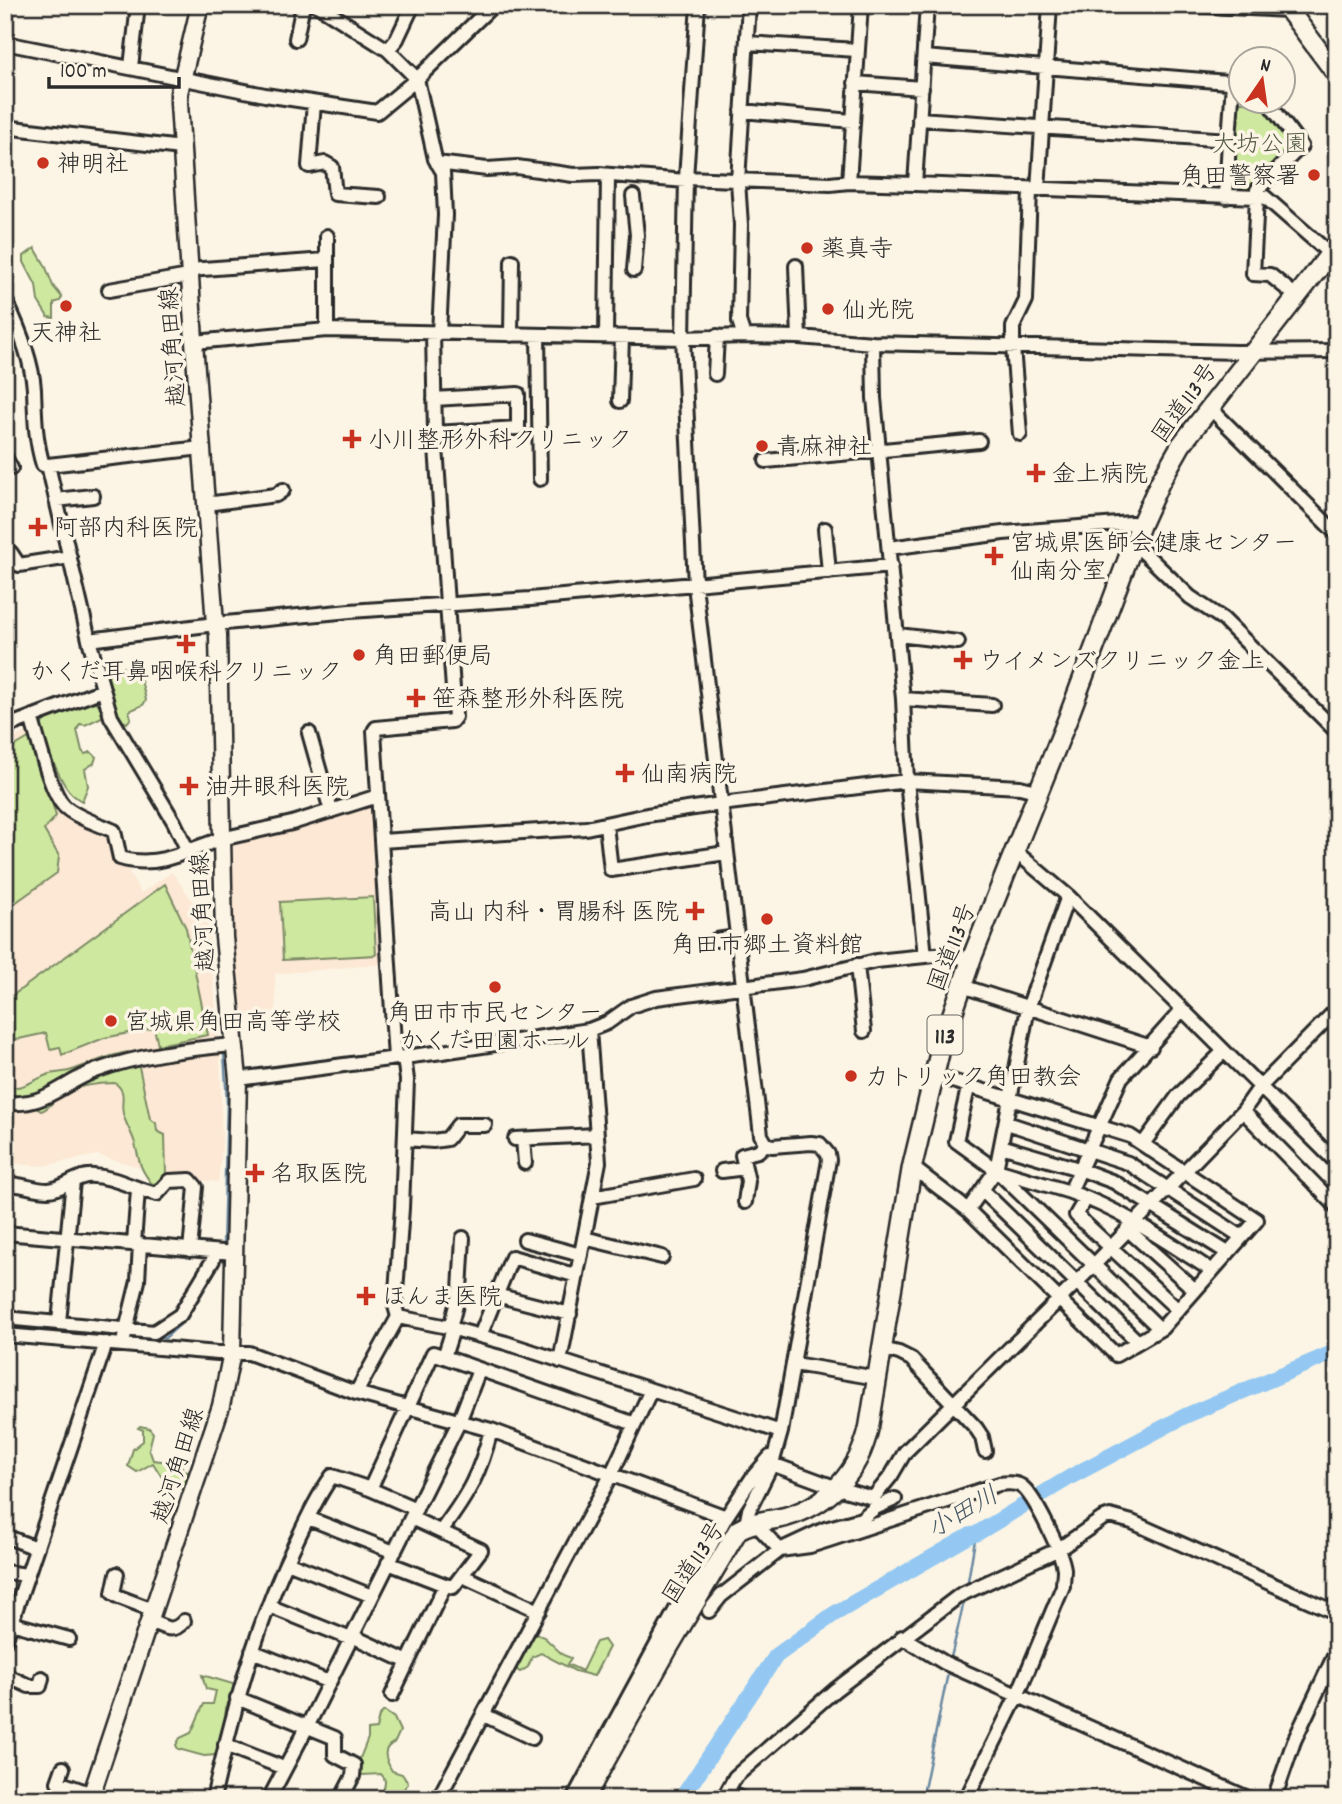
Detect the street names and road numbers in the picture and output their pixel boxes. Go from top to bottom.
street label: 越河角田線 [154,286,196,408]
street label: 国道113号 [1145,356,1228,451]
street label: 越河角田線 [185,851,225,973]
street label: 国道113号 [921,898,986,998]
road number: 113 [928,1016,962,1054]
street label: 越河角田線 [145,1404,215,1528]
street label: 国道113号 [656,1515,735,1612]

